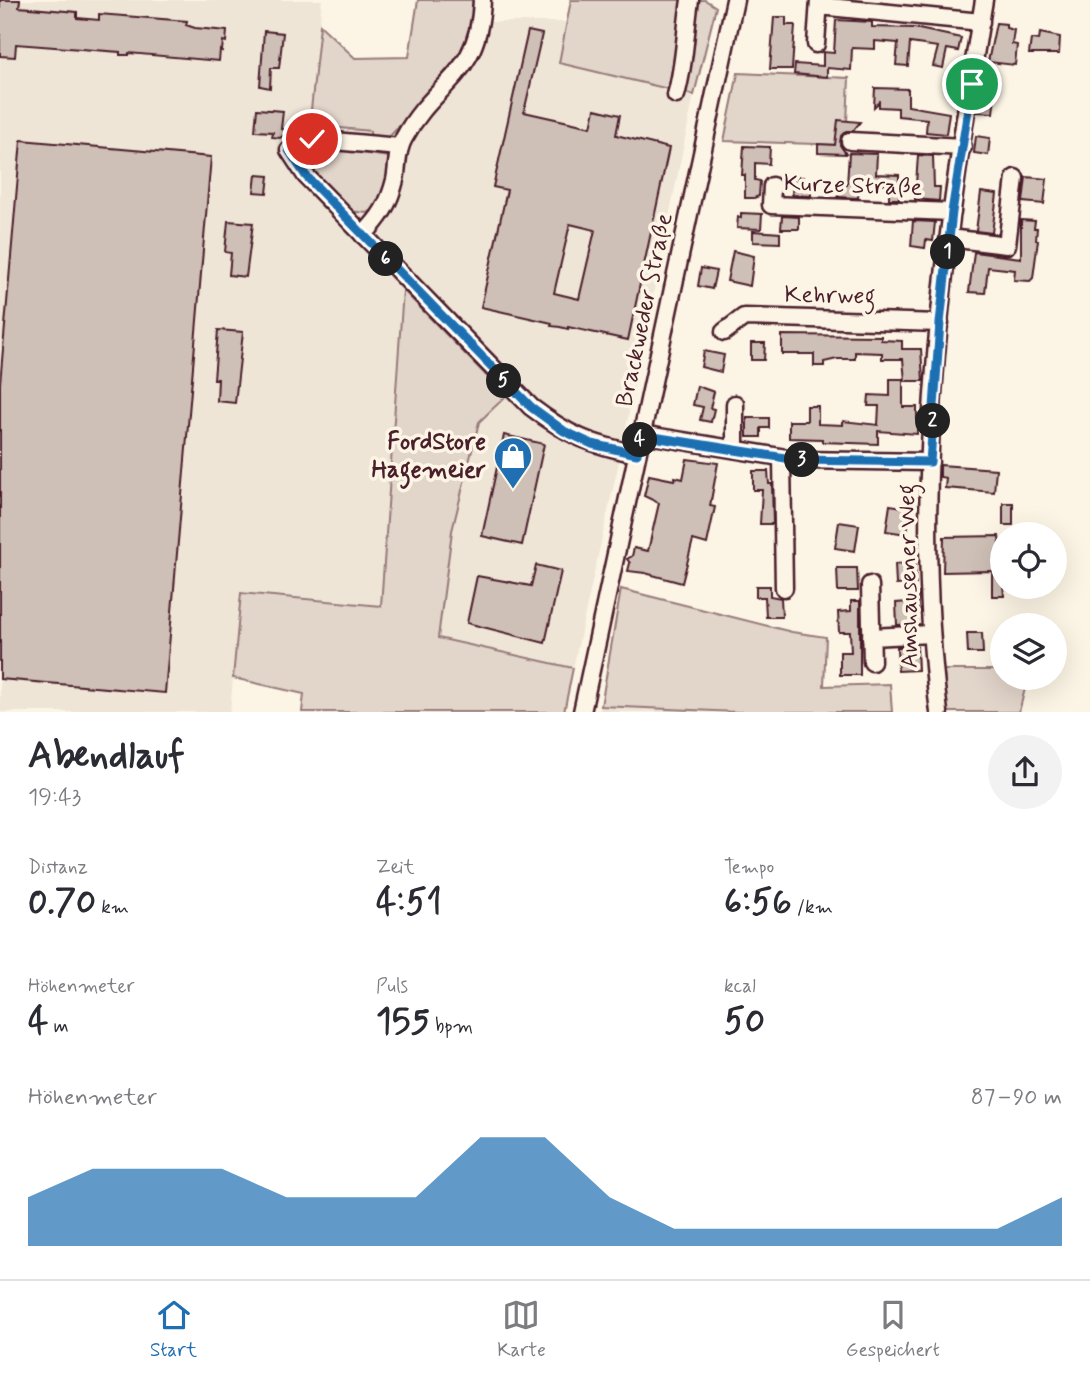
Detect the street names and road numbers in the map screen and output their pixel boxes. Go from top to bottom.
street label: Kurze Straße [783,168,923,204]
street label: Brackweder Straße [609,210,681,410]
street label: Kehrweg [784,280,876,315]
street label: Amshausener Weg [892,483,929,669]

